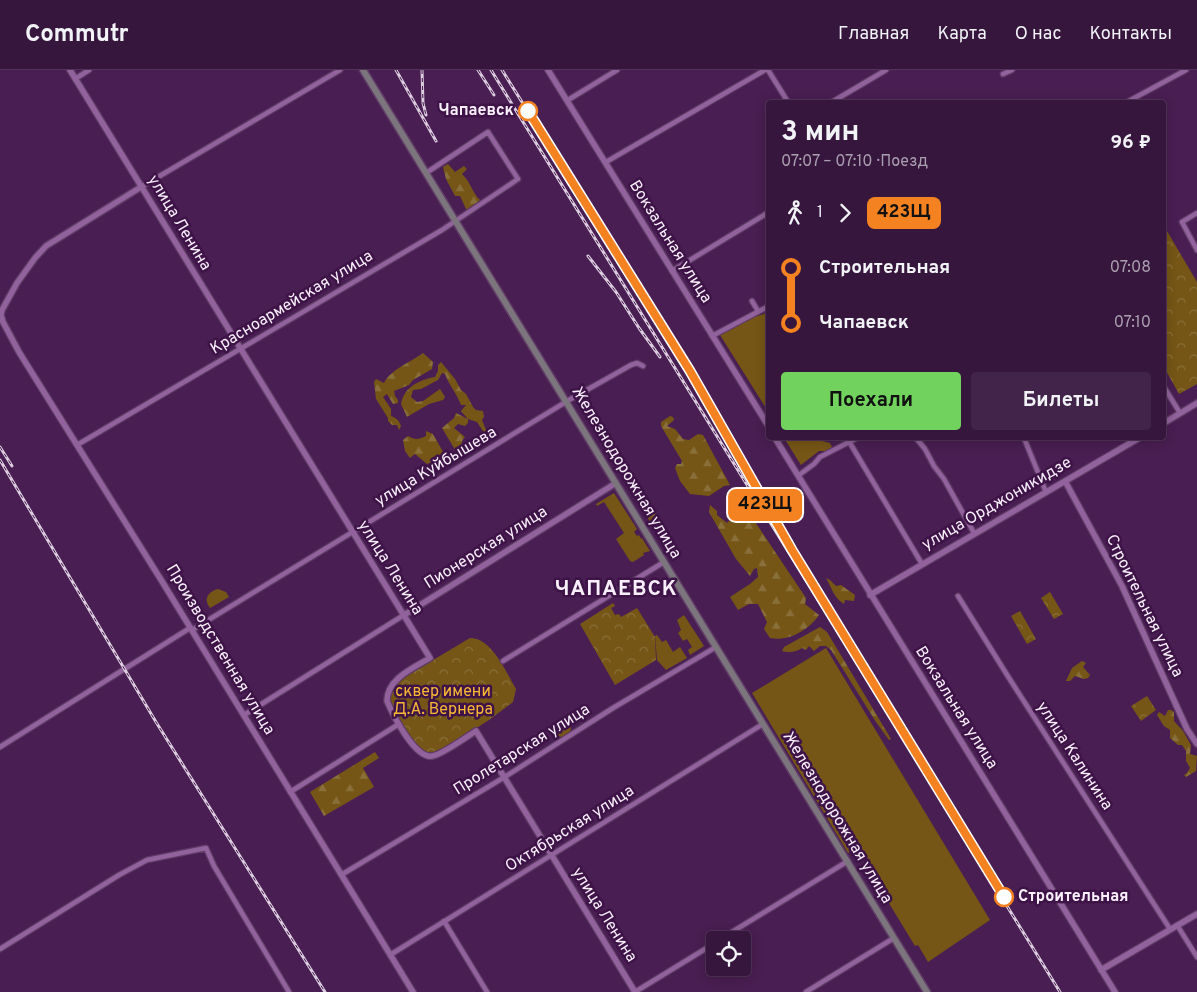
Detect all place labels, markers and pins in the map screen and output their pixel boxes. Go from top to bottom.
place label: Чапаевск [438,101,514,121]
marker: Чапаевск [518,101,538,121]
marker: Строительная [994,887,1014,907]
place label: Строительная [1018,887,1129,907]

